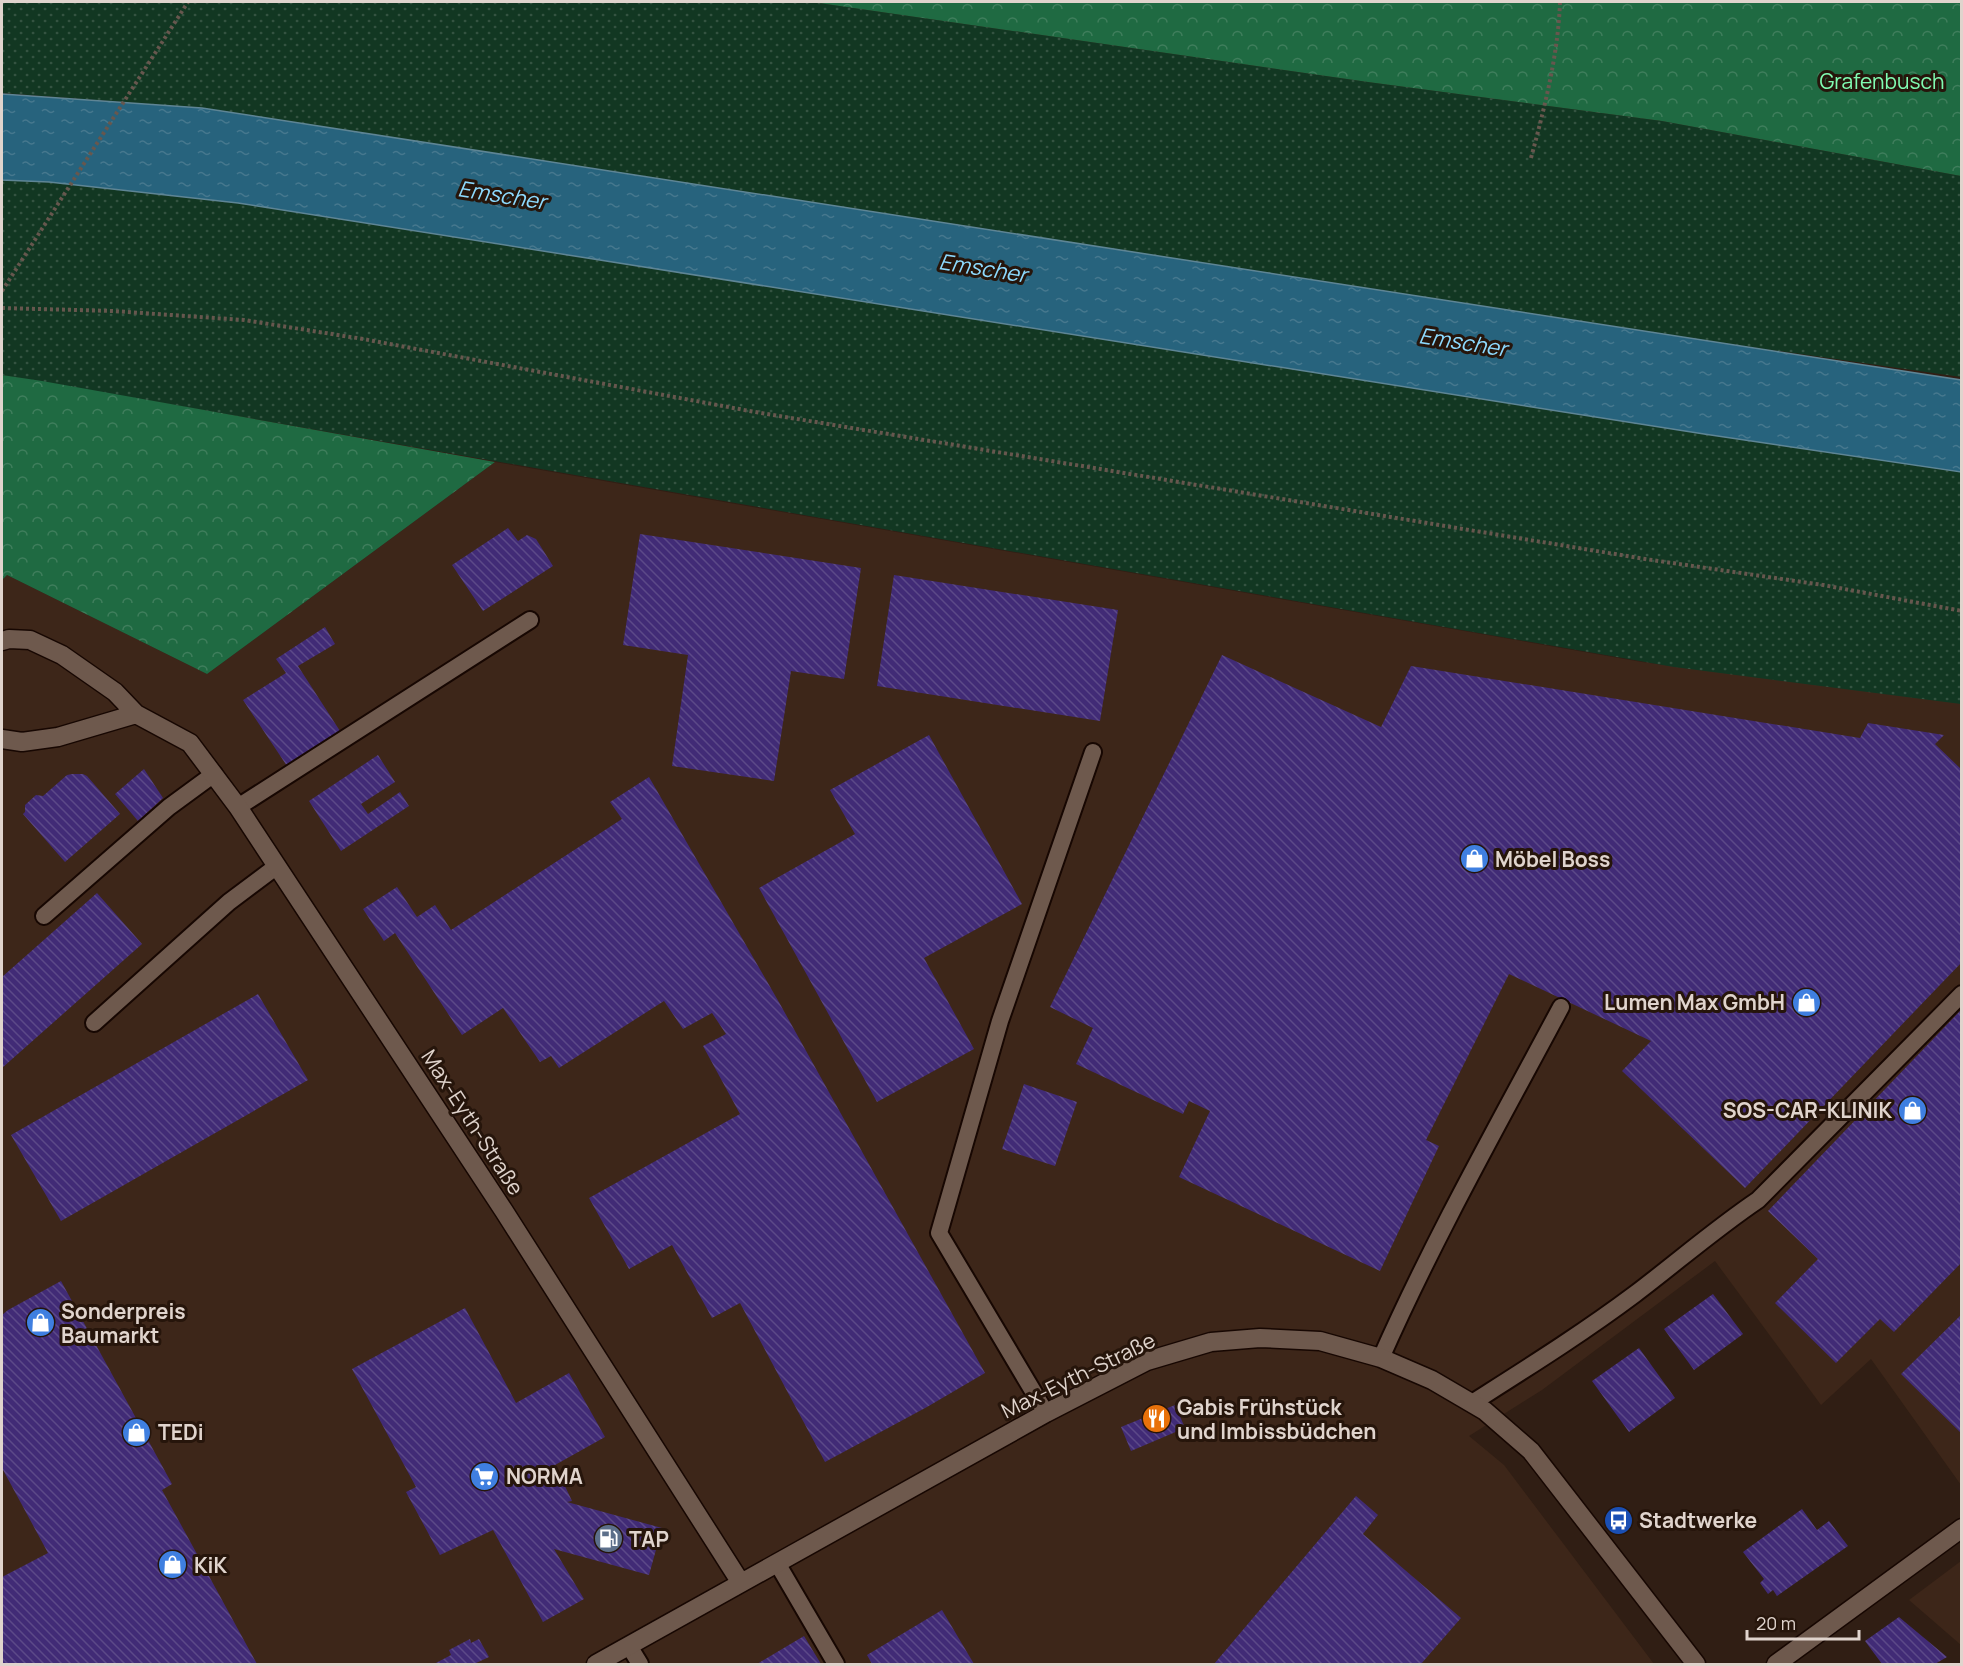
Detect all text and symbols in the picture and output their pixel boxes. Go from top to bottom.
park label: Grafenbusch [1819,67,1945,95]
water label: Emscher [456,173,551,217]
water label: Emscher [937,246,1032,290]
water label: Emscher [1417,320,1512,364]
shop icon: Möbel Boss [1458,843,1490,875]
place label: Möbel Boss [1495,845,1610,873]
shop icon: Lumen Max GmbH [1790,986,1822,1018]
place label: Lumen Max GmbH [1604,988,1785,1016]
street label: Max-Eyth-Straße [416,1044,530,1200]
shop icon: SOS-CAR-KLINIK [1897,1094,1929,1126]
place label: SOS-CAR-KLINIK [1723,1096,1892,1124]
place label: Sonderpreis Baumarkt [61,1297,186,1349]
shop icon: Sonderpreis Baumarkt [24,1307,56,1339]
street label: Max-Eyth-Straße [996,1326,1160,1424]
place label: Gabis Frühstück und Imbissbüdchen [1177,1393,1376,1445]
restaurant icon: Gabis Frühstück und Imbissbüdchen [1140,1403,1172,1435]
shop icon: TEDi [121,1416,153,1448]
place label: TEDi [158,1418,204,1446]
supermarket icon: NORMA [469,1460,501,1492]
place label: NORMA [506,1462,583,1490]
bus stop icon: Stadtwerke [1602,1504,1634,1536]
place label: Stadtwerke [1639,1506,1757,1534]
fuel station icon: TAP [592,1523,624,1555]
place label: TAP [629,1525,669,1553]
shop icon: KiK [157,1549,189,1581]
place label: KiK [194,1551,227,1579]
scale bar [1747,1603,1860,1641]
text: 20 m [1756,1611,1796,1635]

